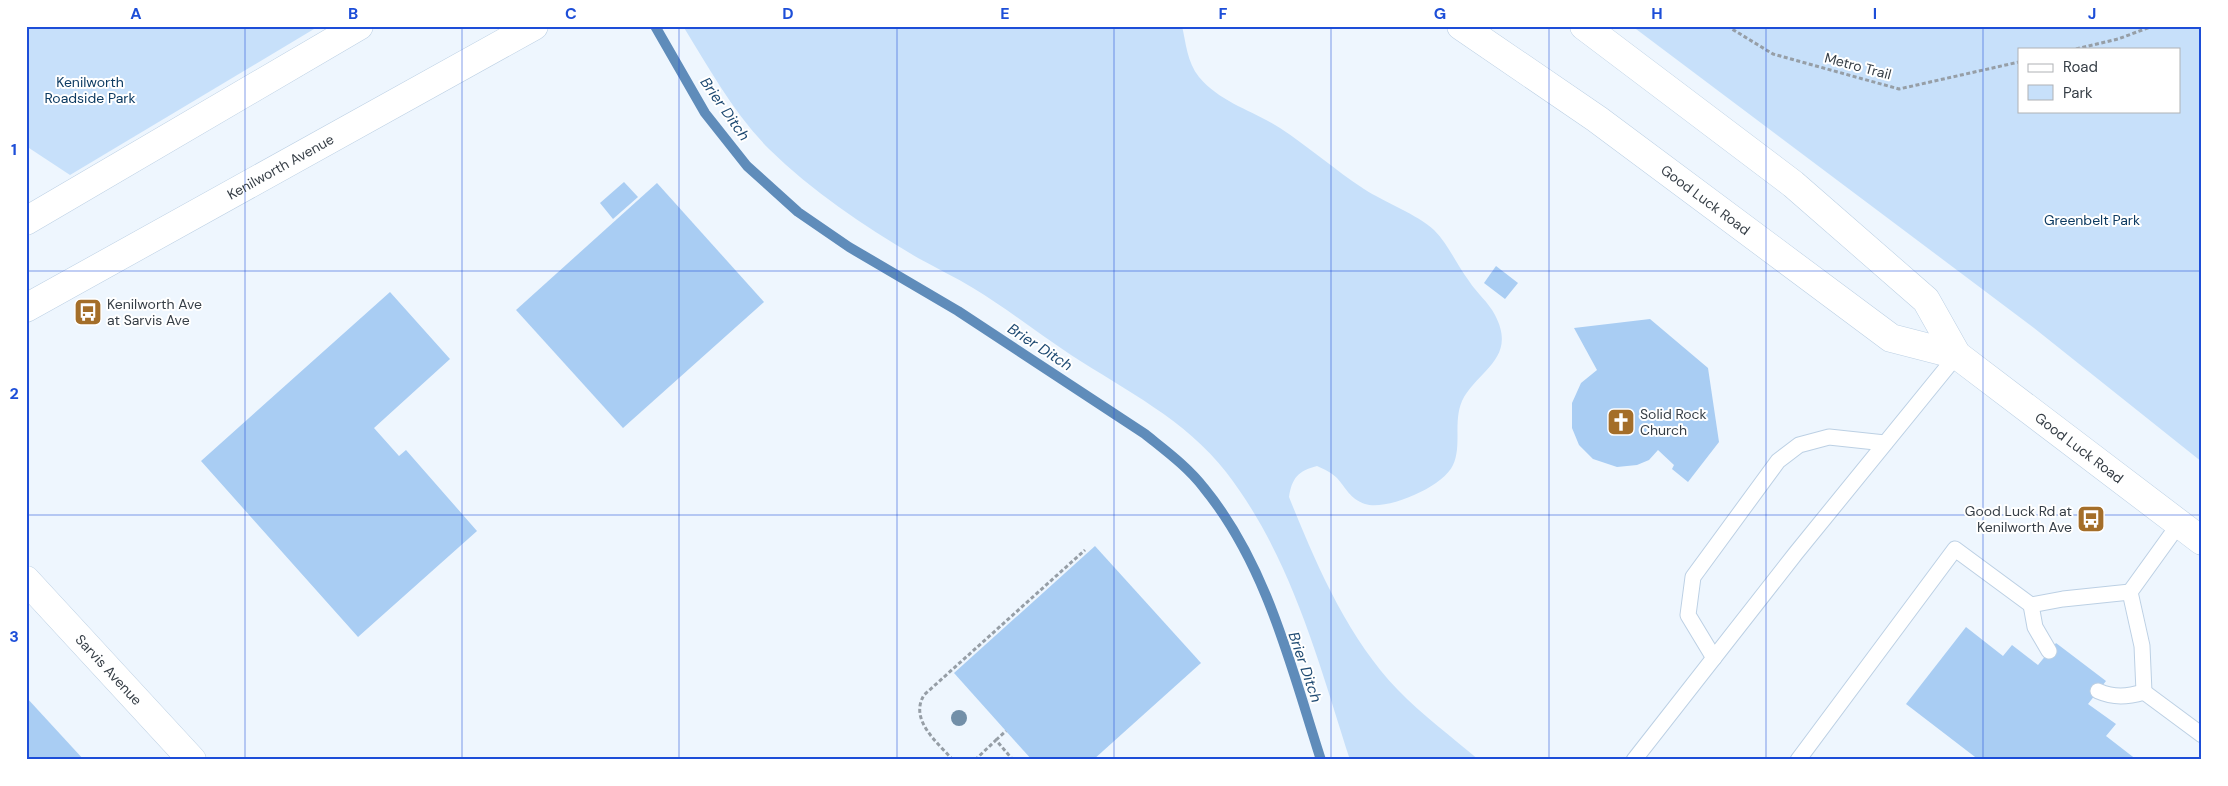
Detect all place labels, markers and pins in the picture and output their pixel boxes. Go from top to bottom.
place label: Kenilworth Ave at Sarvis Ave [107,295,202,329]
bus stop icon: Kenilworth Ave at Sarvis Ave [73,297,103,327]
place label: Solid Rock Church [1640,405,1707,439]
church icon: Solid Rock Church [1606,407,1636,437]
place label: Good Luck Rd at Kenilworth Ave [1965,502,2072,536]
bus stop icon: Good Luck Rd at Kenilworth Ave [2076,504,2106,534]

